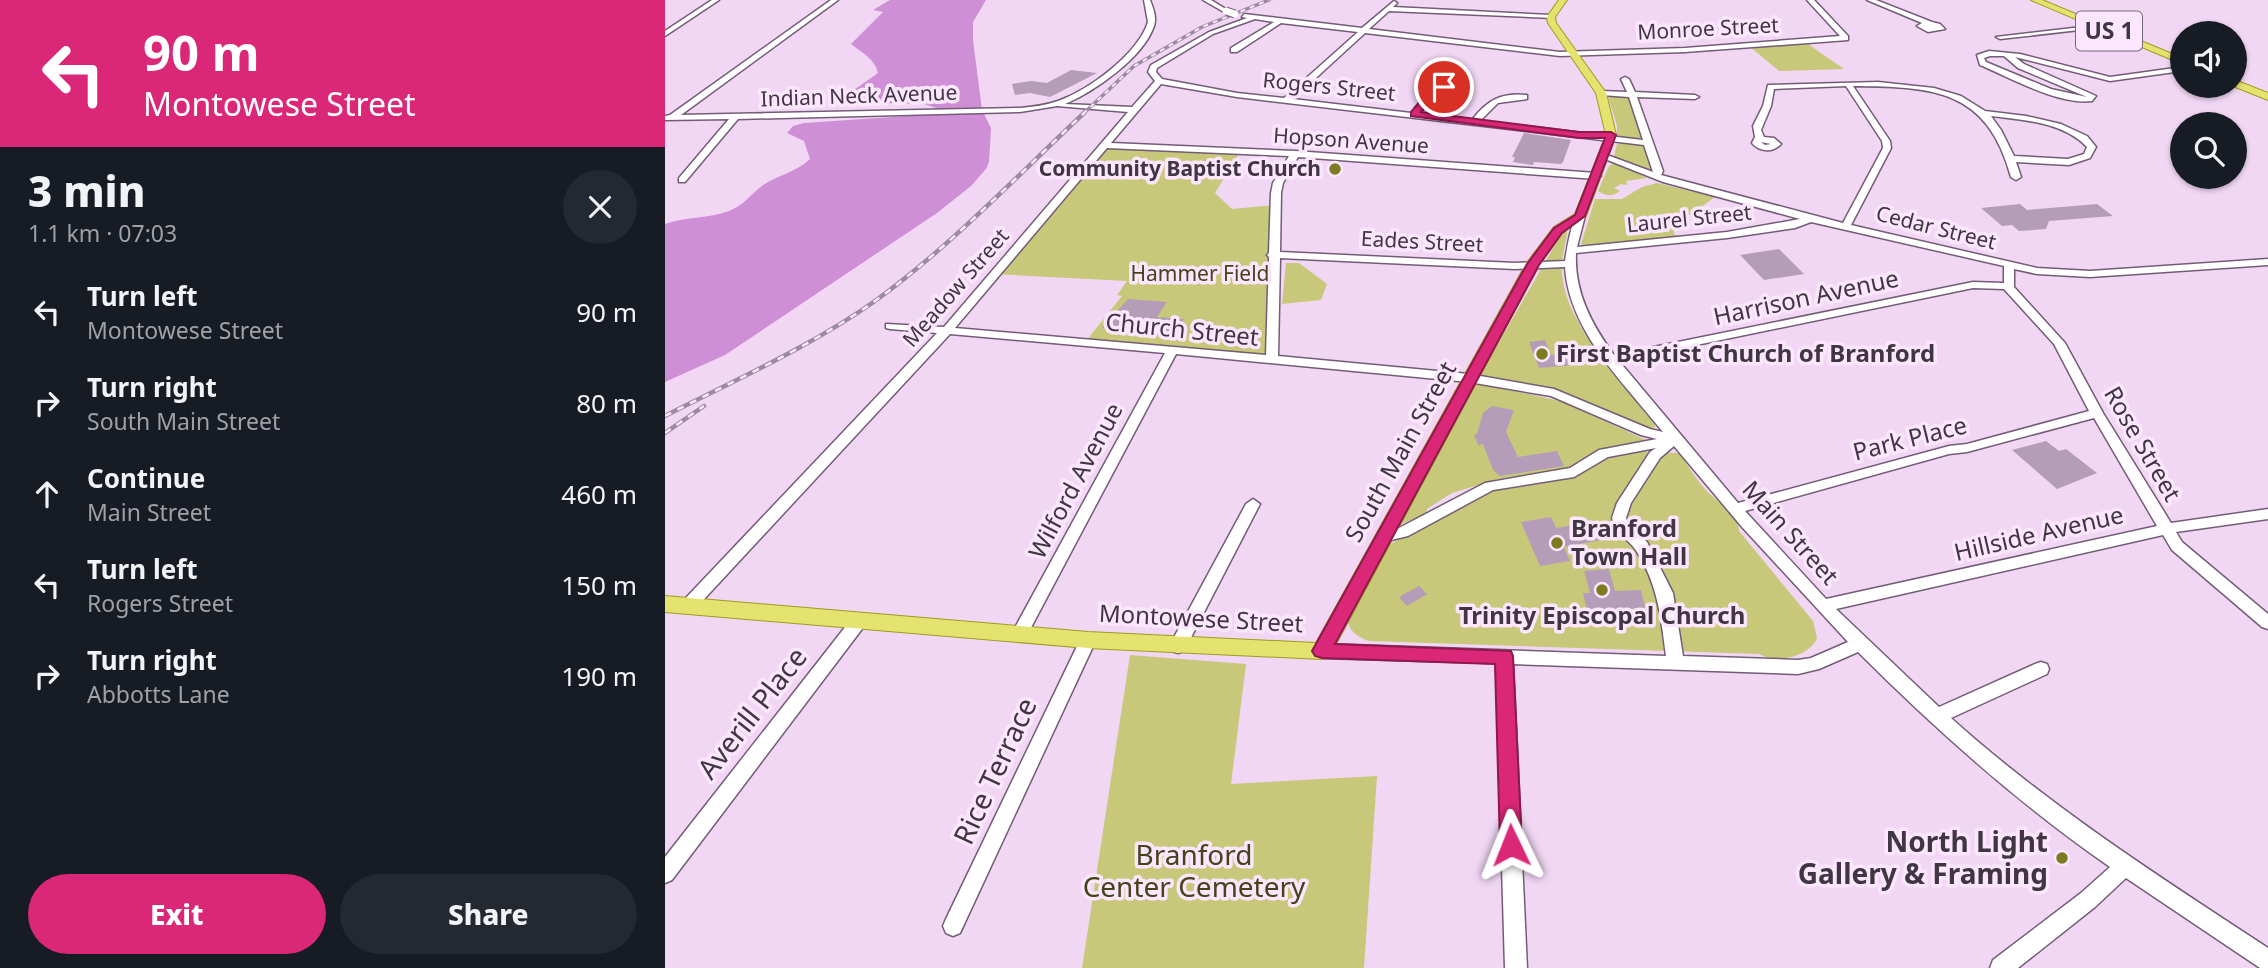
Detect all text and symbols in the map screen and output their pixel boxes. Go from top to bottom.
street label: Monroe Street [1636,10,1780,46]
road number: US 1 [2076,12,2142,50]
text: 90 m [143,19,260,85]
map controls [2170,21,2247,189]
button: sound [2170,21,2247,98]
icon: left [28,28,119,119]
pin [1414,57,1474,117]
street label: Rogers Street [1261,65,1397,107]
icon: arrive [1425,68,1463,106]
street label: Indian Neck Avenue [760,78,958,112]
text: Montowese Street [143,82,416,125]
button: search [2170,112,2247,189]
street label: Hopson Avenue [1272,121,1430,159]
place label: Community Baptist Church [1039,154,1321,182]
marker: Community Baptist Church [1327,161,1343,177]
text: 3 min [28,162,145,219]
button: close [563,170,637,244]
street label: Laurel Street [1625,197,1753,238]
street label: Cedar Street [1873,199,2000,256]
text: 1.1 km · 07:03 [28,217,177,249]
street label: Meadow Street [896,222,1015,353]
street label: Eades Street [1360,224,1484,258]
park label: Hammer Field [1130,259,1270,287]
street label: Harrison Avenue [1710,261,1901,332]
text: Turn left [87,278,198,314]
icon: left [28,293,66,331]
text: 90 m [576,294,637,330]
street label: Church Street [1104,304,1261,353]
text: Montowese Street [87,314,283,346]
place label: First Baptist Church of Branford [1556,336,1935,369]
marker: First Baptist Church of Branford [1534,346,1550,362]
street label: South Main Street [1336,355,1463,548]
text: Turn right [87,369,217,405]
street label: Rose Street [2097,380,2190,507]
icon: right [28,384,66,422]
text: 80 m [576,385,637,421]
street label: Wilford Avenue [1020,397,1130,564]
text: South Main Street [87,405,280,437]
street label: Park Place [1849,407,1970,468]
text: Continue [87,460,205,496]
street label: Main Street [1736,473,1847,591]
icon: ahead [28,475,66,513]
text: 460 m [561,476,637,512]
text: Main Street [87,496,211,528]
street label: Hillside Avenue [1951,497,2127,568]
place label: Branford Town Hall [1571,511,1687,572]
marker: Branford Town Hall [1549,535,1565,551]
text: Turn left [87,551,198,587]
icon: left [28,566,66,604]
text: 150 m [561,567,637,603]
marker: Trinity Episcopal Church [1594,582,1610,598]
text: Rogers Street [87,587,233,619]
street label: Montowese Street [1098,596,1304,639]
place label: Trinity Episcopal Church [1459,598,1745,631]
street label: Averill Place [688,639,815,786]
text: Turn right [87,642,217,678]
icon: right [28,657,66,695]
text: 190 m [561,658,637,694]
text: Abbotts Lane [87,678,230,710]
street label: Rice Terrace [943,691,1045,850]
position arrow [1474,808,1548,882]
place label: North Light Gallery & Framing [1798,822,2048,892]
park label: Branford Center Cemetery [1083,835,1306,905]
marker: North Light Gallery & Framing [2054,850,2070,866]
button: Exit [28,874,326,954]
button: Share [340,874,637,954]

